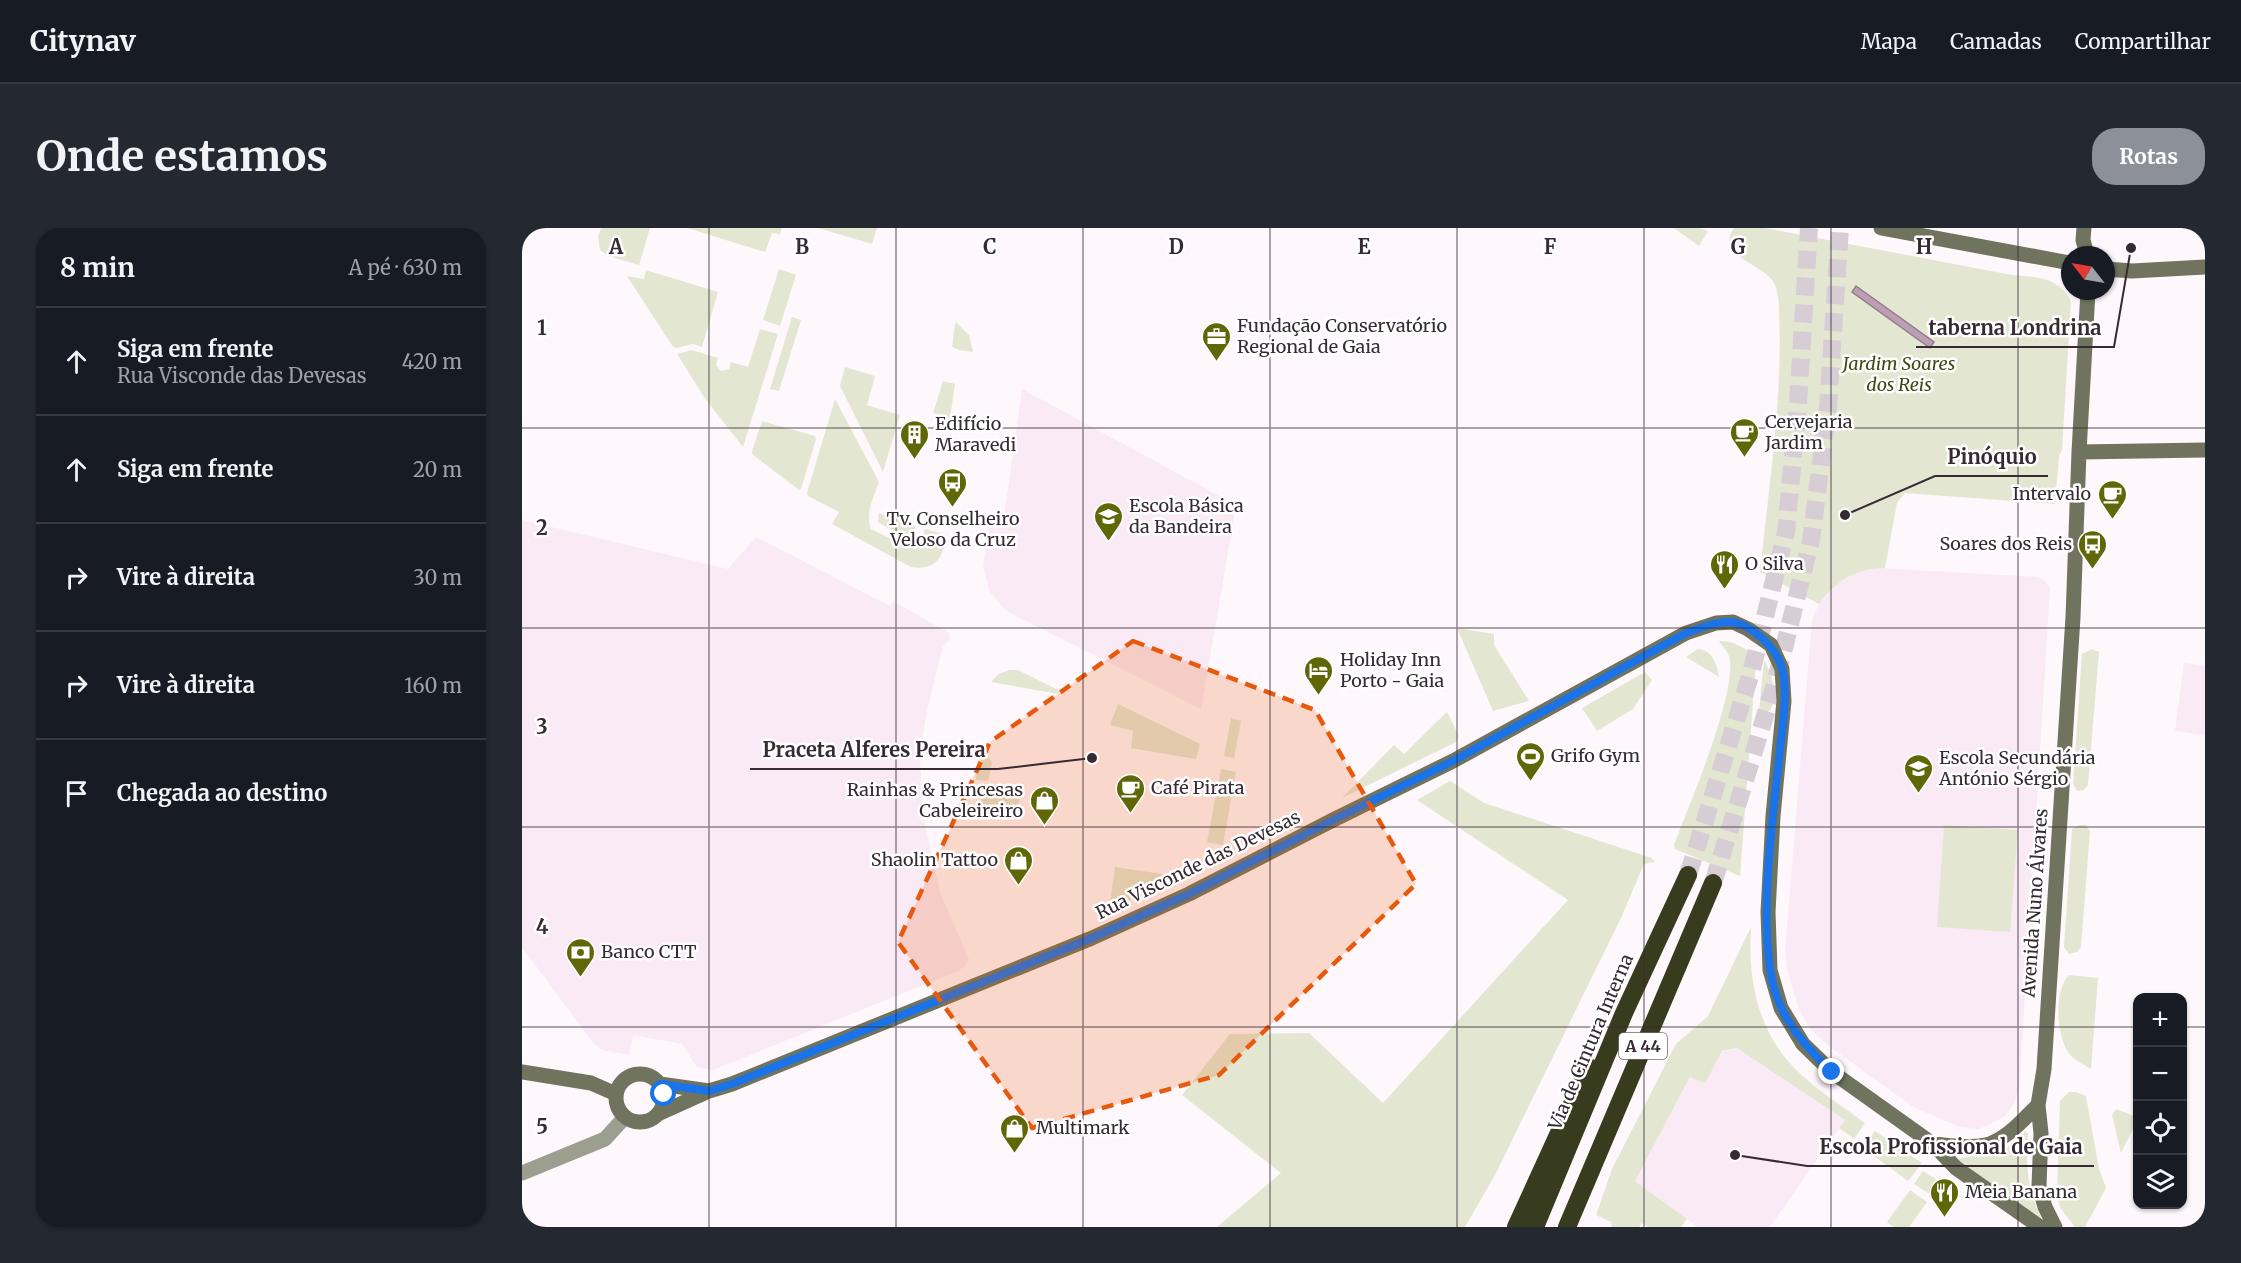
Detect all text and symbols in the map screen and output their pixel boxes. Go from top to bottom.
text: Citynav [30,23,136,59]
text: Mapa [1861,28,1917,55]
text: Camadas [1950,28,2042,55]
text: Compartilhar [2075,28,2211,55]
button: Rotas [2092,128,2205,185]
text: Onde estamos [36,130,328,182]
text: A [608,234,624,259]
text: B [795,234,809,259]
text: C [983,234,997,259]
text: D [1168,234,1184,259]
text: E [1357,234,1371,259]
text: F [1544,234,1557,259]
text: G [1731,234,1746,259]
text: H [1916,234,1932,259]
north arrow [2061,246,2115,300]
text: 8 min [60,251,135,284]
text: A pé · 630 m [349,255,462,280]
callout: taberna Londrina [1916,309,2114,347]
place label: Fundação Conservatório Regional de Gaia [1237,314,1447,358]
text: 1 [537,315,547,340]
text: taberna Londrina [1928,315,2102,340]
office icon: Fundação Conservatório Regional de Gaia [1200,320,1232,362]
text: Siga em frente [117,335,273,363]
icon: ahead [60,345,93,378]
text: 420 m [402,349,462,374]
park label: Jardim Soares dos Reis [1841,352,1955,396]
text: Rua Visconde das Devesas [117,363,367,388]
place label: Cervejaria Jardim [1764,410,1853,454]
place label: Edifício Maravedi [935,412,1016,456]
cafe icon: Cervejaria Jardim [1728,416,1760,458]
building icon: Edifício Maravedi [898,418,930,460]
callout: Pinóquio [1935,438,2048,476]
text: Pinóquio [1947,444,2037,469]
icon: ahead [60,453,93,486]
text: Siga em frente [117,455,273,483]
text: 20 m [413,457,462,482]
bus stop icon: Tv. Conselheiro Veloso da Cruz [937,466,969,508]
cafe icon: Intervalo [2096,478,2128,520]
place label: Intervalo [2012,482,2091,505]
place label: Escola Básica da Bandeira [1129,494,1244,538]
school or university icon: Escola Básica da Bandeira [1092,500,1124,542]
place label: Tv. Conselheiro Veloso da Cruz [887,507,1019,551]
text: 2 [536,515,548,540]
bus stop icon: Soares dos Reis [2077,528,2109,570]
place label: Soares dos Reis [1939,532,2072,555]
restaurant icon: O Silva [1708,548,1740,590]
place label: O Silva [1745,552,1804,575]
icon: right [60,561,93,594]
text: Vire à direita [117,563,255,591]
text: 30 m [413,565,462,590]
place label: Holiday Inn Porto - Gaia [1340,648,1444,692]
hotel icon: Holiday Inn Porto - Gaia [1303,654,1335,696]
icon: right [60,669,93,702]
text: Vire à direita [117,671,255,699]
text: 160 m [404,673,462,698]
text: 3 [536,714,548,739]
callout: Praceta Alferes Pereira [750,731,998,769]
text: Praceta Alferes Pereira [762,737,986,762]
sports icon: Grifo Gym [1514,740,1546,782]
place label: Grifo Gym [1551,744,1640,767]
place label: Escola Secundária António Sérgio [1938,746,2096,790]
school or university icon: Escola Secundária António Sérgio [1902,752,1934,794]
cafe icon: Café Pirata [1114,772,1146,814]
place label: Café Pirata [1151,776,1245,799]
icon: arrive [60,777,93,810]
place label: Rainhas & Princesas Cabeleireiro [847,778,1023,822]
text: Chegada ao destino [117,779,327,807]
shop icon: Rainhas & Princesas Cabeleireiro [1028,784,1060,826]
street label: Rua Visconde das Devesas [1092,805,1304,924]
street label: Avenida Nuno Álvares [2016,808,2053,999]
shop icon: Shaolin Tattoo [1003,844,1035,886]
place label: Shaolin Tattoo [871,848,998,871]
text: 4 [536,914,549,939]
bank icon: Banco CTT [564,936,596,978]
place label: Banco CTT [601,940,697,963]
street label: Via de Cintura Interna [1543,950,1638,1134]
map controls [2133,993,2187,1209]
button: + [2133,993,2187,1047]
road number: A 44 [1619,1033,1667,1059]
button: − [2133,1047,2187,1101]
route end [1818,1058,1844,1084]
route start [650,1080,676,1106]
button: locate [2133,1101,2187,1155]
shop icon: Multimark [999,1112,1031,1154]
text: 5 [536,1114,548,1139]
place label: Multimark [1036,1116,1130,1139]
callout: Escola Profissional de Gaia [1807,1128,2094,1166]
text: Escola Profissional de Gaia [1819,1134,2083,1159]
button: layers [2133,1155,2187,1209]
restaurant icon: Meia Banana [1928,1176,1960,1218]
place label: Meia Banana [1965,1180,2077,1203]

